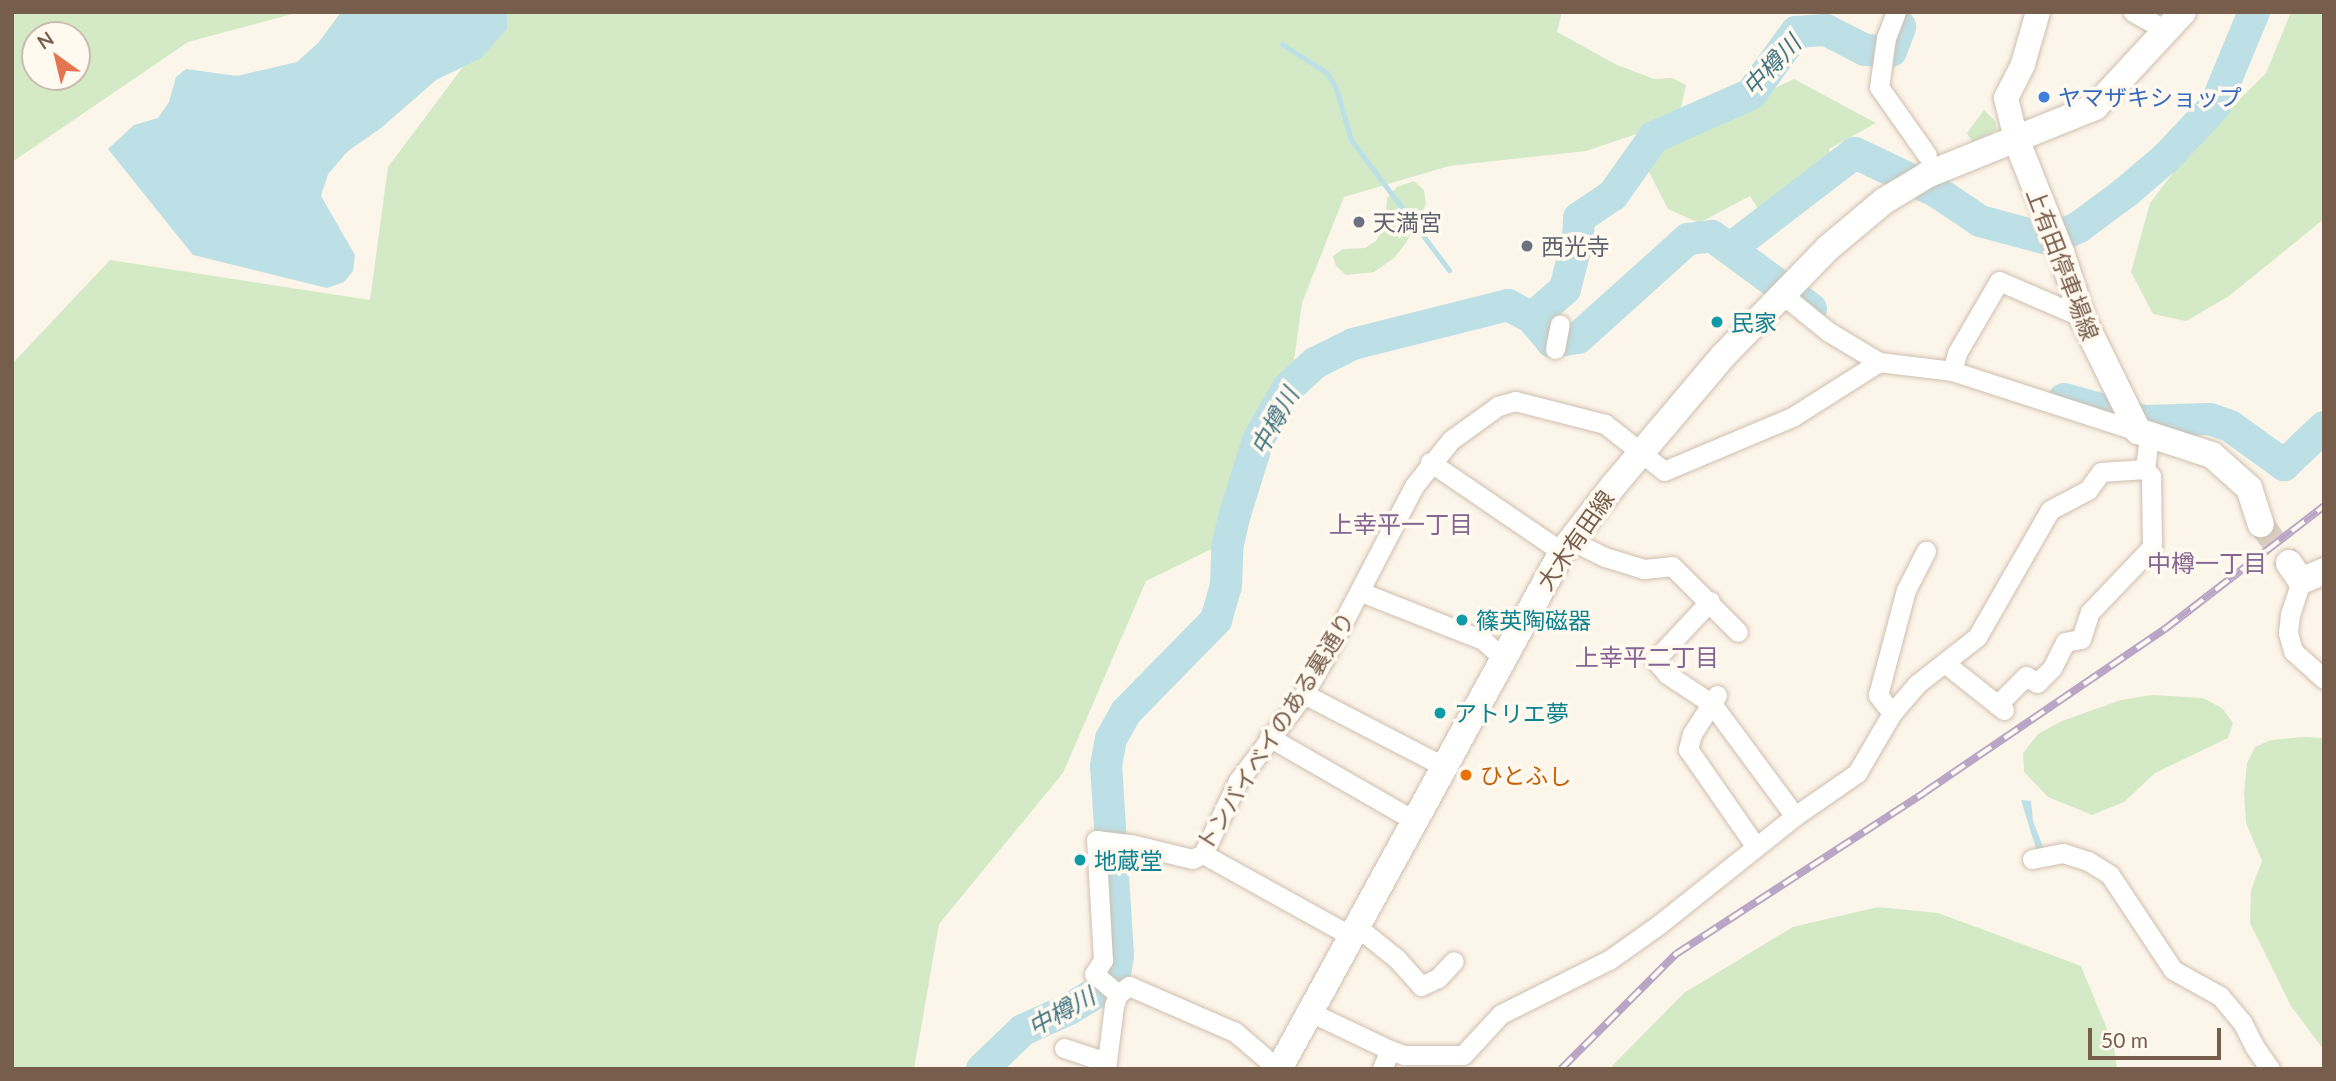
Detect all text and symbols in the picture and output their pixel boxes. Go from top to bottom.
north arrow [21,21,91,91]
text: N [33,26,58,53]
water label: 中樽川 [1736,29,1806,101]
place label: ヤマザキショップ [2058,83,2242,111]
marker: ヤマザキショップ [2036,89,2052,105]
street label: 上有田停車場線 [2021,184,2105,344]
place label: 天満宮 [1373,208,1442,236]
marker: 天満宮 [1351,214,1367,230]
place label: 西光寺 [1541,232,1610,260]
marker: 西光寺 [1519,238,1535,254]
place label: 民家 [1731,308,1777,336]
marker: 民家 [1709,314,1725,330]
water label: 中樽川 [1244,383,1304,459]
street label: 大木有田線 [1531,485,1619,595]
district label: 上幸平一丁目 [1329,510,1473,538]
district label: 中樽一丁目 [2147,549,2267,577]
place label: 篠英陶磁器 [1476,606,1591,634]
street label: トンバイベイのある裏通り [1190,607,1360,855]
marker: 篠英陶磁器 [1454,612,1470,628]
district label: 上幸平二丁目 [1575,643,1719,671]
place label: アトリエ夢 [1454,699,1569,727]
marker: アトリエ夢 [1432,705,1448,721]
place label: ひとふし [1480,761,1572,789]
marker: ひとふし [1458,767,1474,783]
place label: 地蔵堂 [1094,846,1163,874]
marker: 地蔵堂 [1072,852,1088,868]
water label: 中樽川 [1023,981,1099,1041]
scale bar [2091,1014,2224,1058]
text: 50 m [2101,1027,2148,1052]

